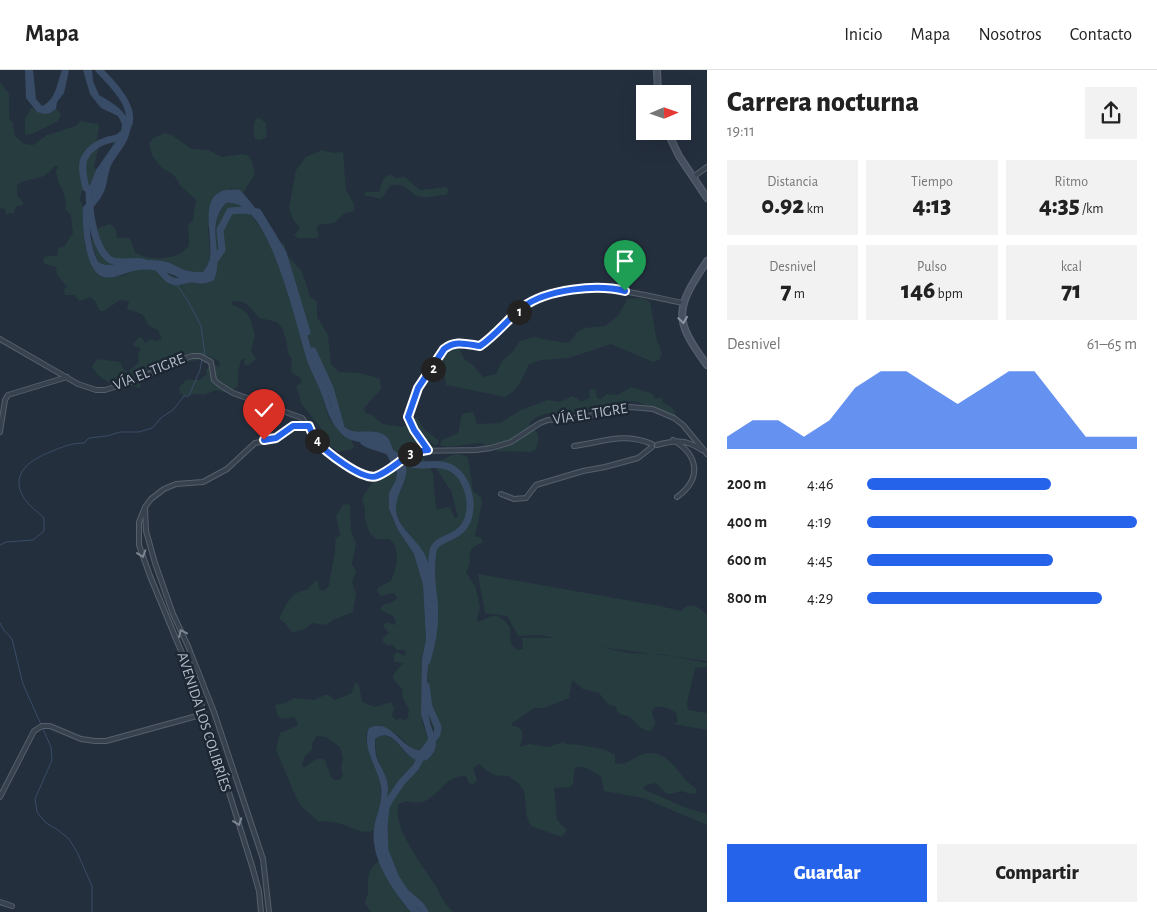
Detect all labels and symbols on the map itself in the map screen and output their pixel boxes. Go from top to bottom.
north arrow [636,85,691,140]
pin [604,240,646,291]
pin: 1 [506,300,532,324]
one-way arrow [677,317,688,325]
street label: VÍA EL TIGRE [111,349,187,393]
pin: 2 [420,356,446,382]
pin [243,389,285,440]
street label: VÍA EL TIGRE [551,399,628,427]
pin: 4 [304,428,330,454]
pin: 3 [398,442,422,466]
one-way arrow [136,549,146,557]
one-way arrow [178,629,188,638]
street label: AVENIDA LOS COLIBRÍES [174,650,236,794]
one-way arrow [232,817,242,825]

